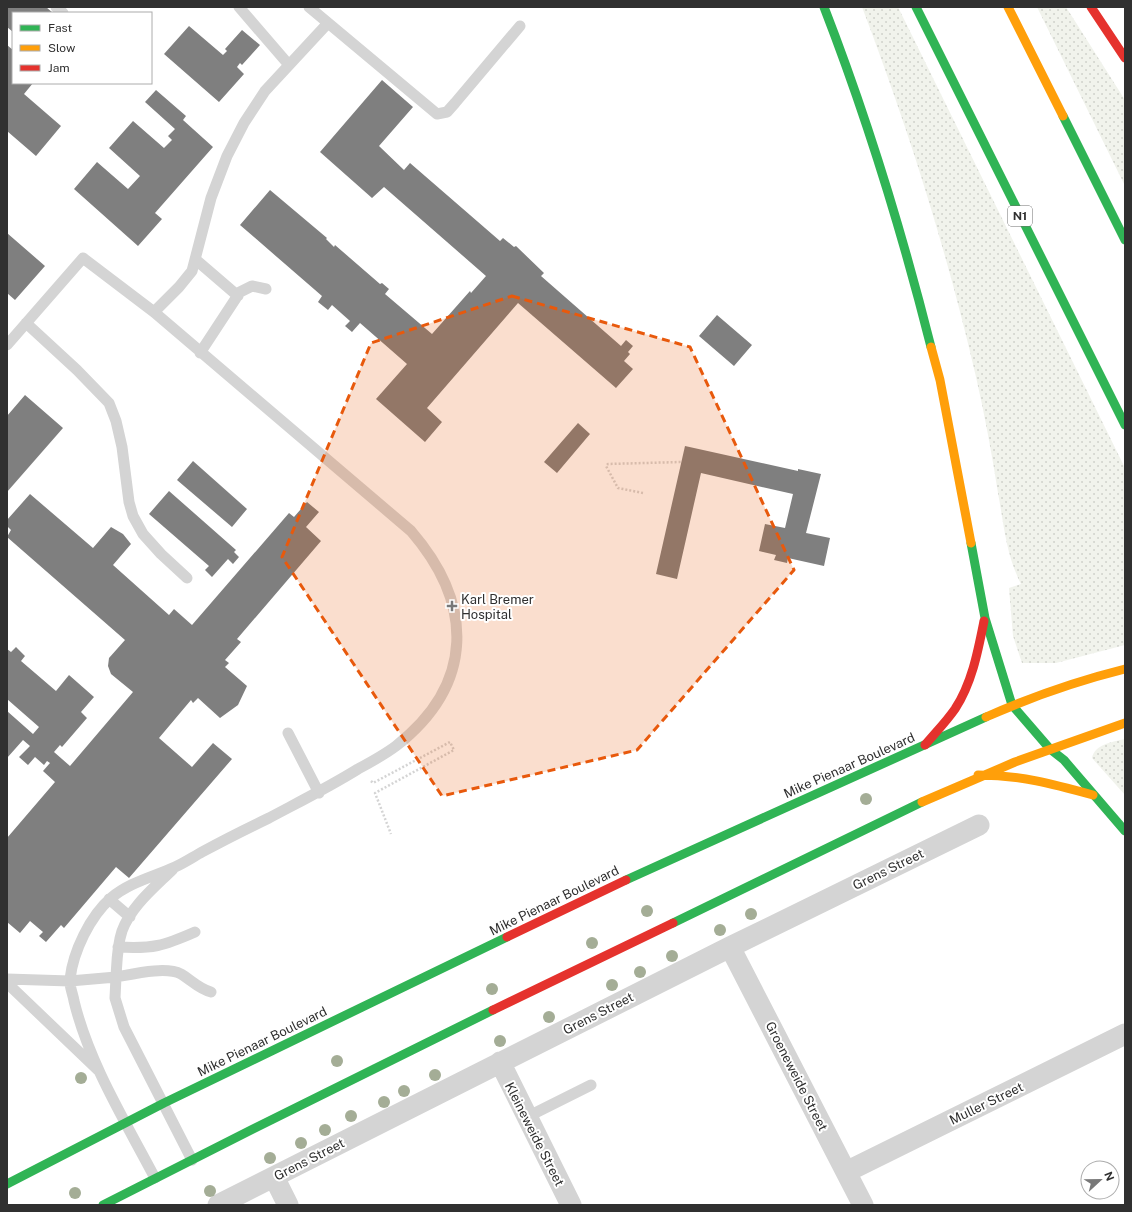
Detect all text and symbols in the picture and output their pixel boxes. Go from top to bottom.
legend [12,12,152,84]
text: Fast [48,21,73,35]
text: Slow [48,41,76,55]
text: Jam [48,61,70,75]
road number: N1 [1008,206,1032,226]
place label: Karl Bremer Hospital [461,592,534,622]
marker: Karl Bremer Hospital [446,600,458,612]
street label: Mike Pienaar Boulevard [781,730,917,801]
street label: Grens Street [850,846,926,893]
street label: Mike Pienaar Boulevard [487,863,621,938]
street label: Grens Street [561,989,636,1038]
street label: Mike Pienaar Boulevard [195,1004,329,1079]
street label: Groeneweide Street [762,1019,831,1133]
street label: Muller Street [947,1079,1025,1128]
street label: Kleineweide Street [502,1080,567,1189]
street label: Grens Street [272,1135,347,1184]
north arrow [1080,1160,1120,1200]
text: N [1102,1170,1116,1182]

